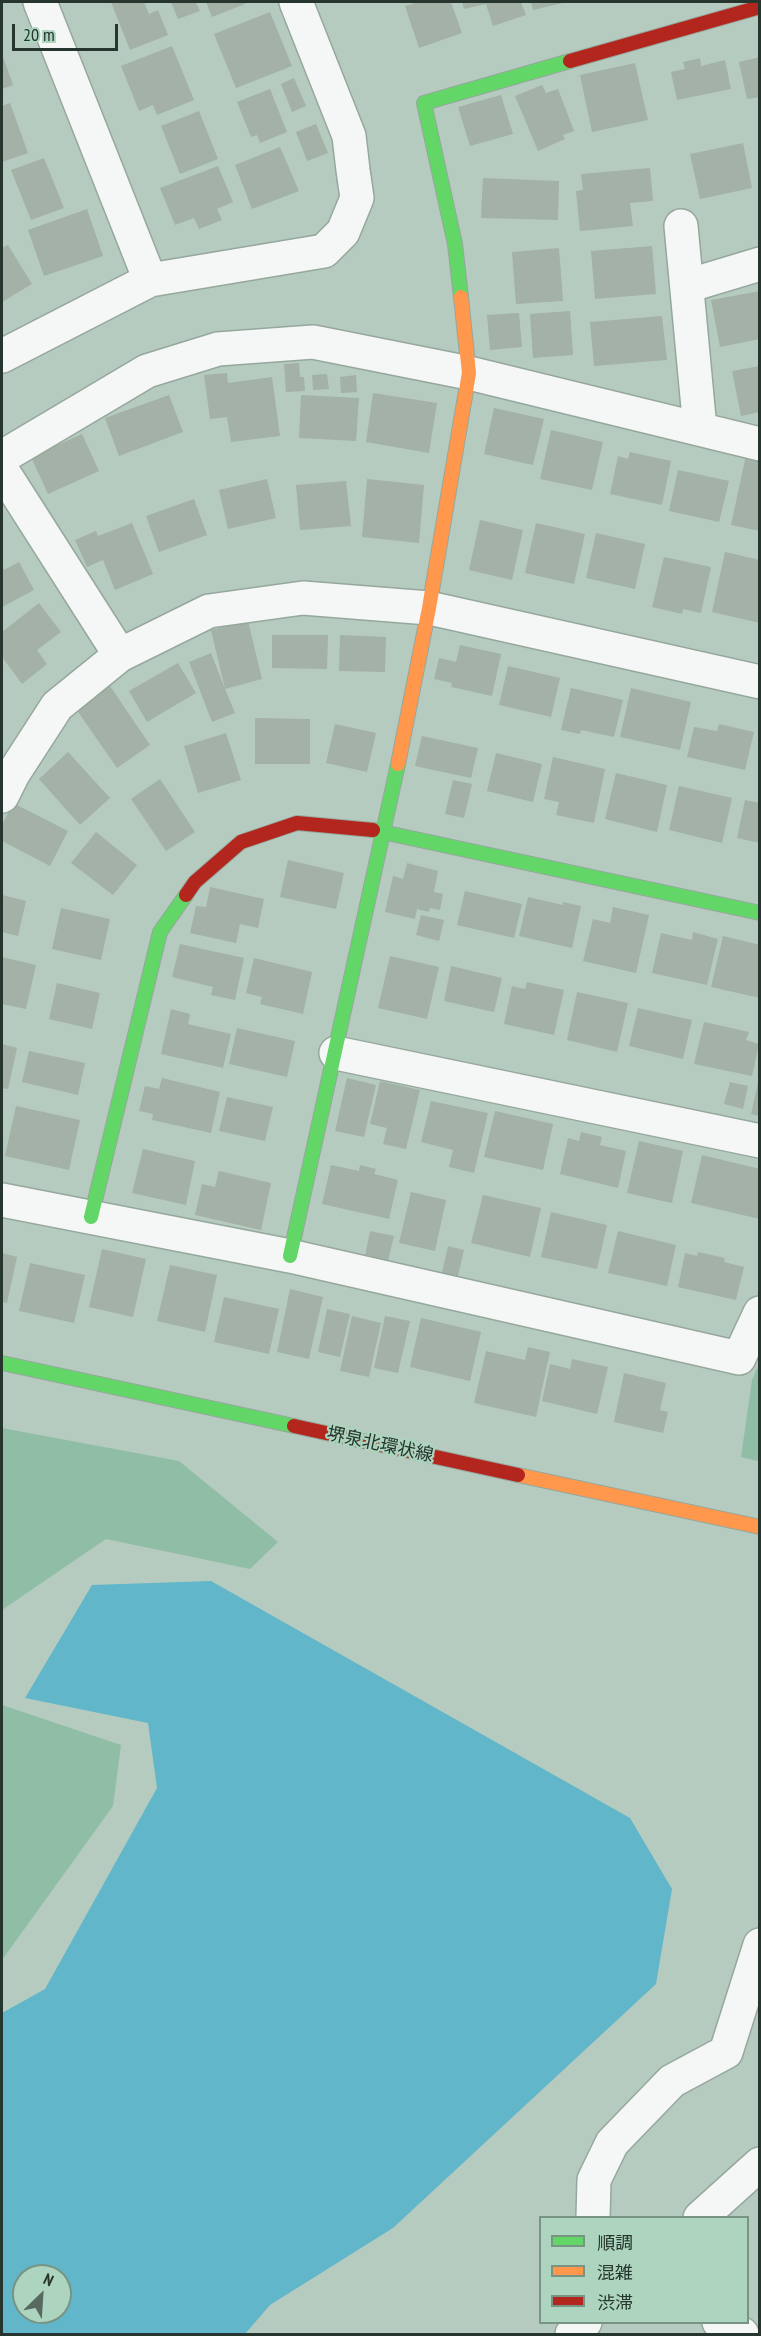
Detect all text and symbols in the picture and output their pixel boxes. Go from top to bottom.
scale bar [15,12,122,50]
text: 20 m [23,23,55,46]
street label: 堺泉北環状線 [325,1423,435,1467]
legend [539,2216,749,2324]
text: 順調 [597,2231,633,2254]
text: 混雑 [597,2261,633,2284]
north arrow [12,2264,72,2324]
text: N [41,2269,57,2290]
text: 渋滞 [597,2291,633,2314]

